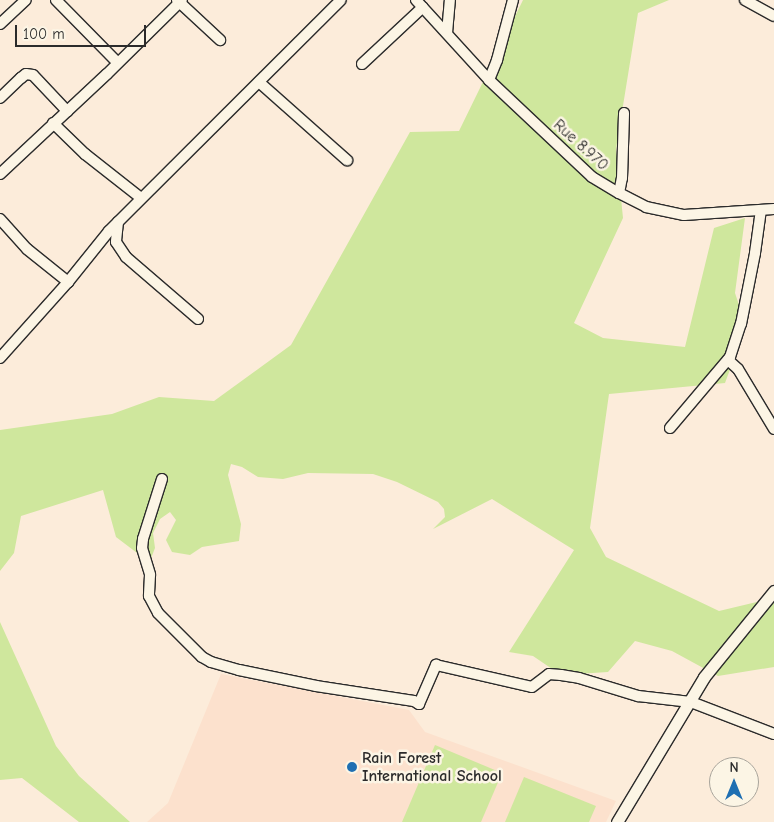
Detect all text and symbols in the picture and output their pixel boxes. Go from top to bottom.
scale bar [18,15,149,47]
text: 100 m [23,25,65,43]
street label: Rue 8.970 [549,115,613,175]
place label: Rain Forest International School [362,748,502,786]
north arrow [709,757,759,807]
text: N [729,759,739,776]
marker: Rain Forest International School [346,761,358,773]

